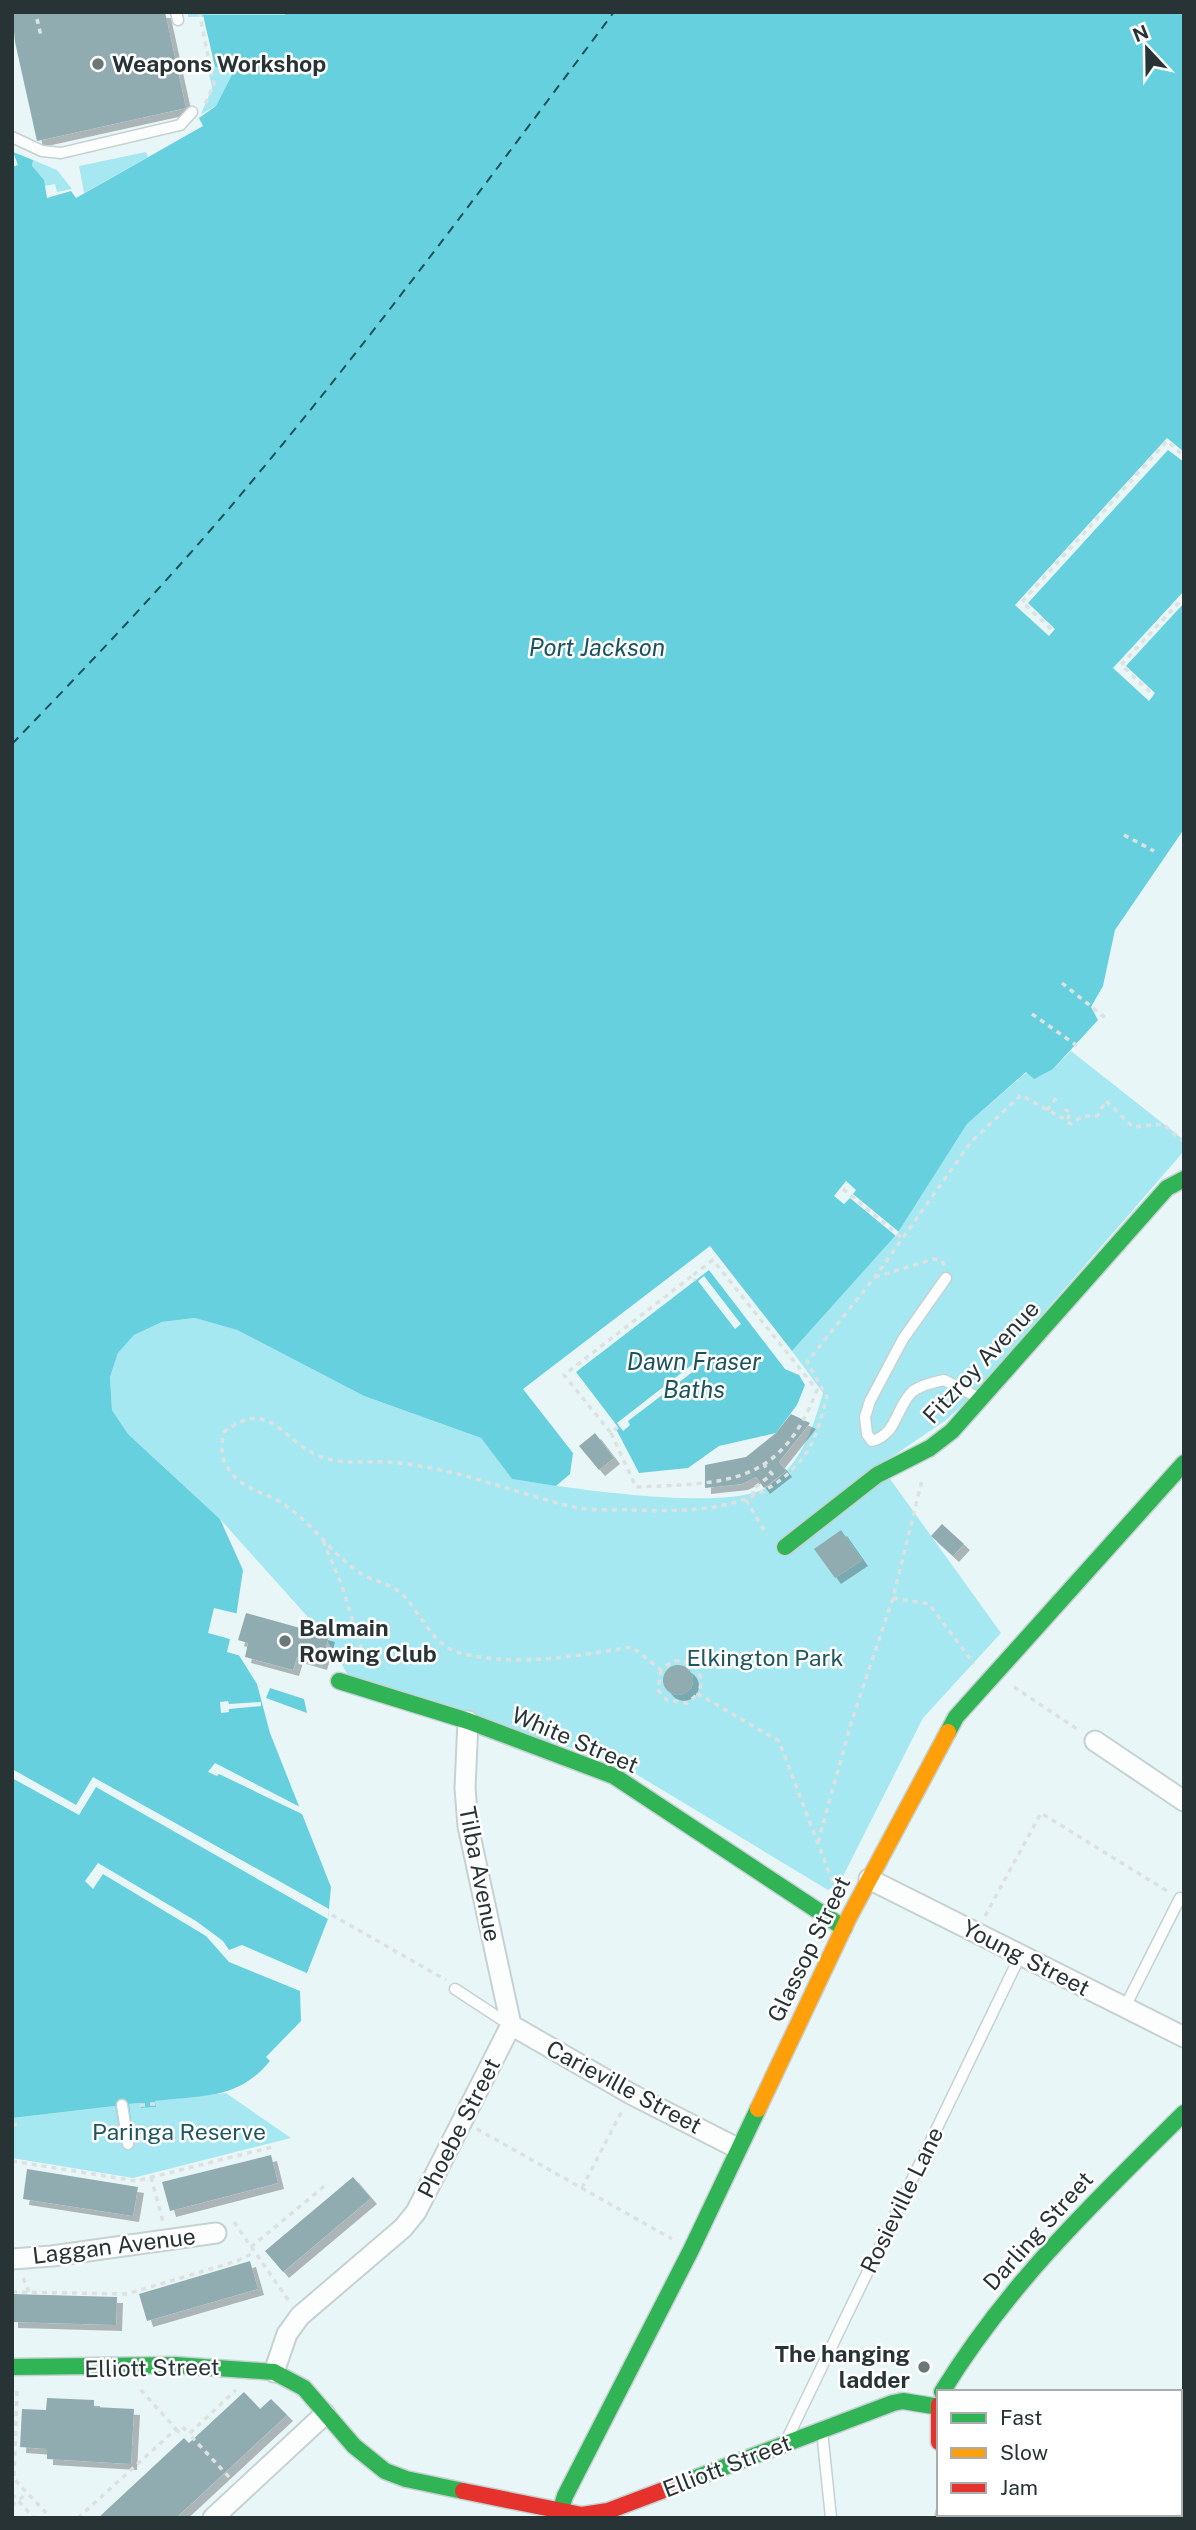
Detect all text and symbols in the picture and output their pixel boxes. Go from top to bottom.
north arrow [1112,14,1182,84]
text: N [1130,20,1152,46]
place label: Weapons Workshop [112,50,326,77]
marker: Weapons Workshop [90,56,106,72]
water label: Port Jackson [529,633,665,661]
street label: Fitzroy Avenue [917,1295,1044,1429]
water label: Dawn Fraser Baths [627,1347,762,1403]
place label: Balmain Rowing Club [299,1614,437,1667]
marker: Balmain Rowing Club [277,1633,293,1649]
park label: Elkington Park [687,1644,843,1671]
street label: White Street [508,1701,643,1778]
street label: Tilba Avenue [454,1804,507,1944]
street label: Glassop Street [762,1871,856,2026]
street label: Young Street [958,1914,1094,2001]
street label: Carieville Street [542,2034,707,2139]
street label: Phoebe Street [412,2053,505,2202]
park label: Paringa Reserve [92,2118,266,2145]
street label: Rosieville Lane [855,2122,949,2277]
street label: Darling Street [977,2166,1098,2296]
street label: Laggan Avenue [31,2222,197,2269]
place label: The hanging ladder [775,2340,910,2393]
street label: Elliott Street [84,2353,220,2382]
marker: The hanging ladder [916,2359,932,2375]
legend [937,2390,1182,2516]
text: Fast [1000,2405,1042,2430]
street label: Elliott Street [659,2429,795,2502]
text: Slow [1000,2440,1048,2465]
text: Jam [1000,2475,1038,2500]

